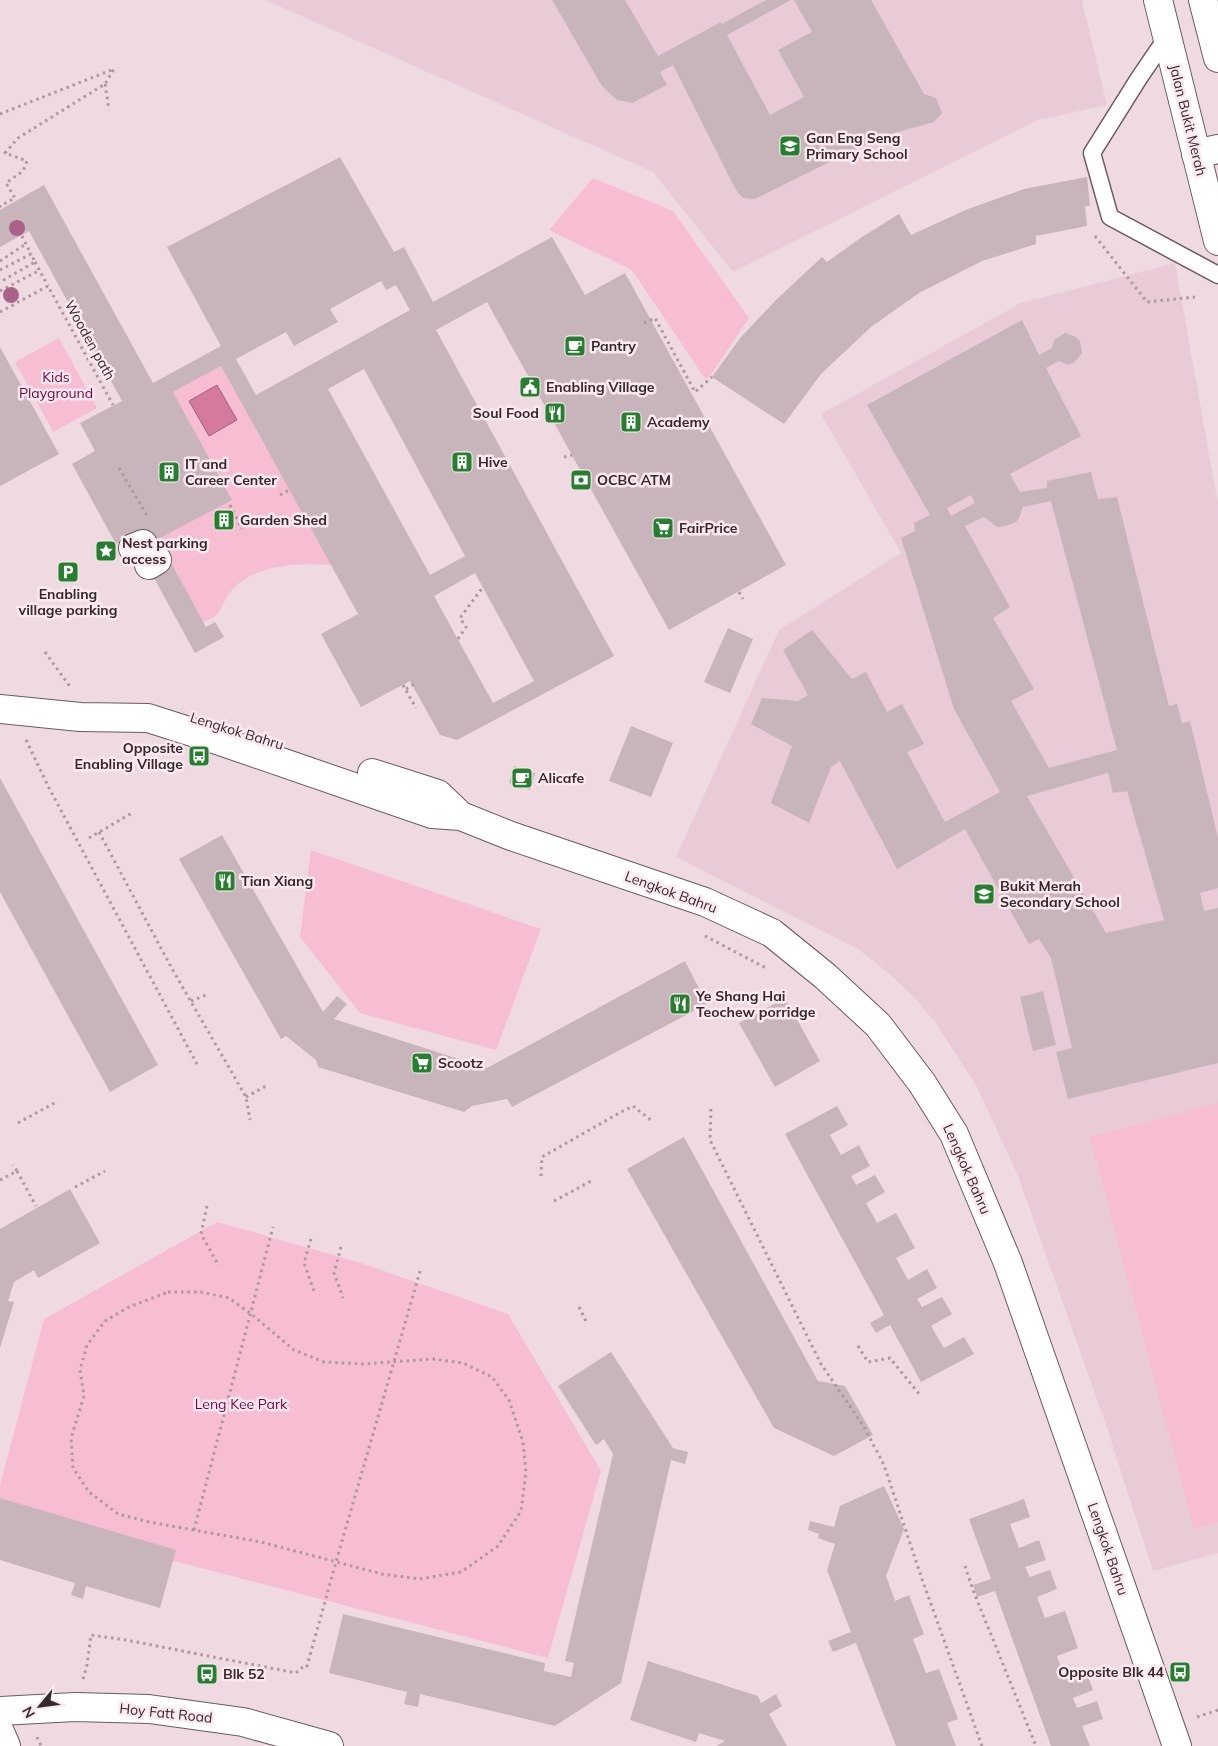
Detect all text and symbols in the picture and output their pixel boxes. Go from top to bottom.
street label: Jalan Bukit Merah [1165,62,1211,178]
place label: Gan Eng Seng Primary School [806,129,908,163]
school or university icon: Gan Eng Seng Primary School [778,134,802,158]
street label: Wooden path [61,297,119,383]
cafe icon: Pantry [563,334,587,358]
place label: Pantry [591,337,636,355]
park label: Kids Playground [19,368,93,402]
public building icon: Enabling Village [518,375,542,399]
place label: Enabling Village [546,378,655,396]
restaurant icon: Soul Food [543,401,567,425]
place label: Soul Food [473,404,539,422]
building icon: Academy [619,410,643,434]
place label: Academy [647,413,710,431]
building icon: Hive [450,450,474,474]
place label: Hive [478,453,508,471]
place label: IT and Career Center [185,455,277,489]
building icon: IT and Career Center [157,460,181,484]
bank icon: OCBC ATM [569,468,593,492]
place label: OCBC ATM [597,471,671,489]
building icon: Garden Shed [212,508,236,532]
place label: Garden Shed [240,511,327,529]
supermarket icon: FairPrice [651,516,675,540]
place label: FairPrice [679,519,738,537]
place label: Nest parking access [122,534,208,568]
place icon: Nest parking access [94,539,118,563]
parking icon: Enabling village parking [56,560,80,584]
place label: Enabling village parking [18,585,117,619]
street label: Lengkok Bahru [188,708,286,754]
place label: Opposite Enabling Village [74,739,183,773]
bus stop icon: Opposite Enabling Village [187,744,211,768]
cafe icon: Alicafe [510,766,534,790]
place label: Alicafe [538,769,584,787]
street label: Lengkok Bahru [622,867,720,917]
restaurant icon: Tian Xiang [213,869,237,893]
place label: Tian Xiang [241,872,313,890]
place label: Bukit Merah Secondary School [1000,877,1120,911]
school or university icon: Bukit Merah Secondary School [972,882,996,906]
place label: Ye Shang Hai Teochew porridge [695,987,816,1021]
restaurant icon: Ye Shang Hai Teochew porridge [668,992,692,1016]
supermarket icon: Scootz [410,1051,434,1075]
place label: Scootz [438,1054,483,1072]
street label: Lengkok Bahru [939,1121,995,1217]
park label: Leng Kee Park [195,1395,288,1413]
street label: Lengkok Bahru [1084,1500,1132,1598]
bus stop icon: Opposite Blk 44 [1168,1660,1192,1684]
bus stop icon: Blk 52 [195,1662,219,1686]
place label: Opposite Blk 44 [1058,1663,1165,1681]
place label: Blk 52 [223,1665,265,1683]
north arrow [15,1681,65,1731]
street label: Hoy Fatt Road [119,1699,213,1727]
text: N [18,1703,39,1721]

